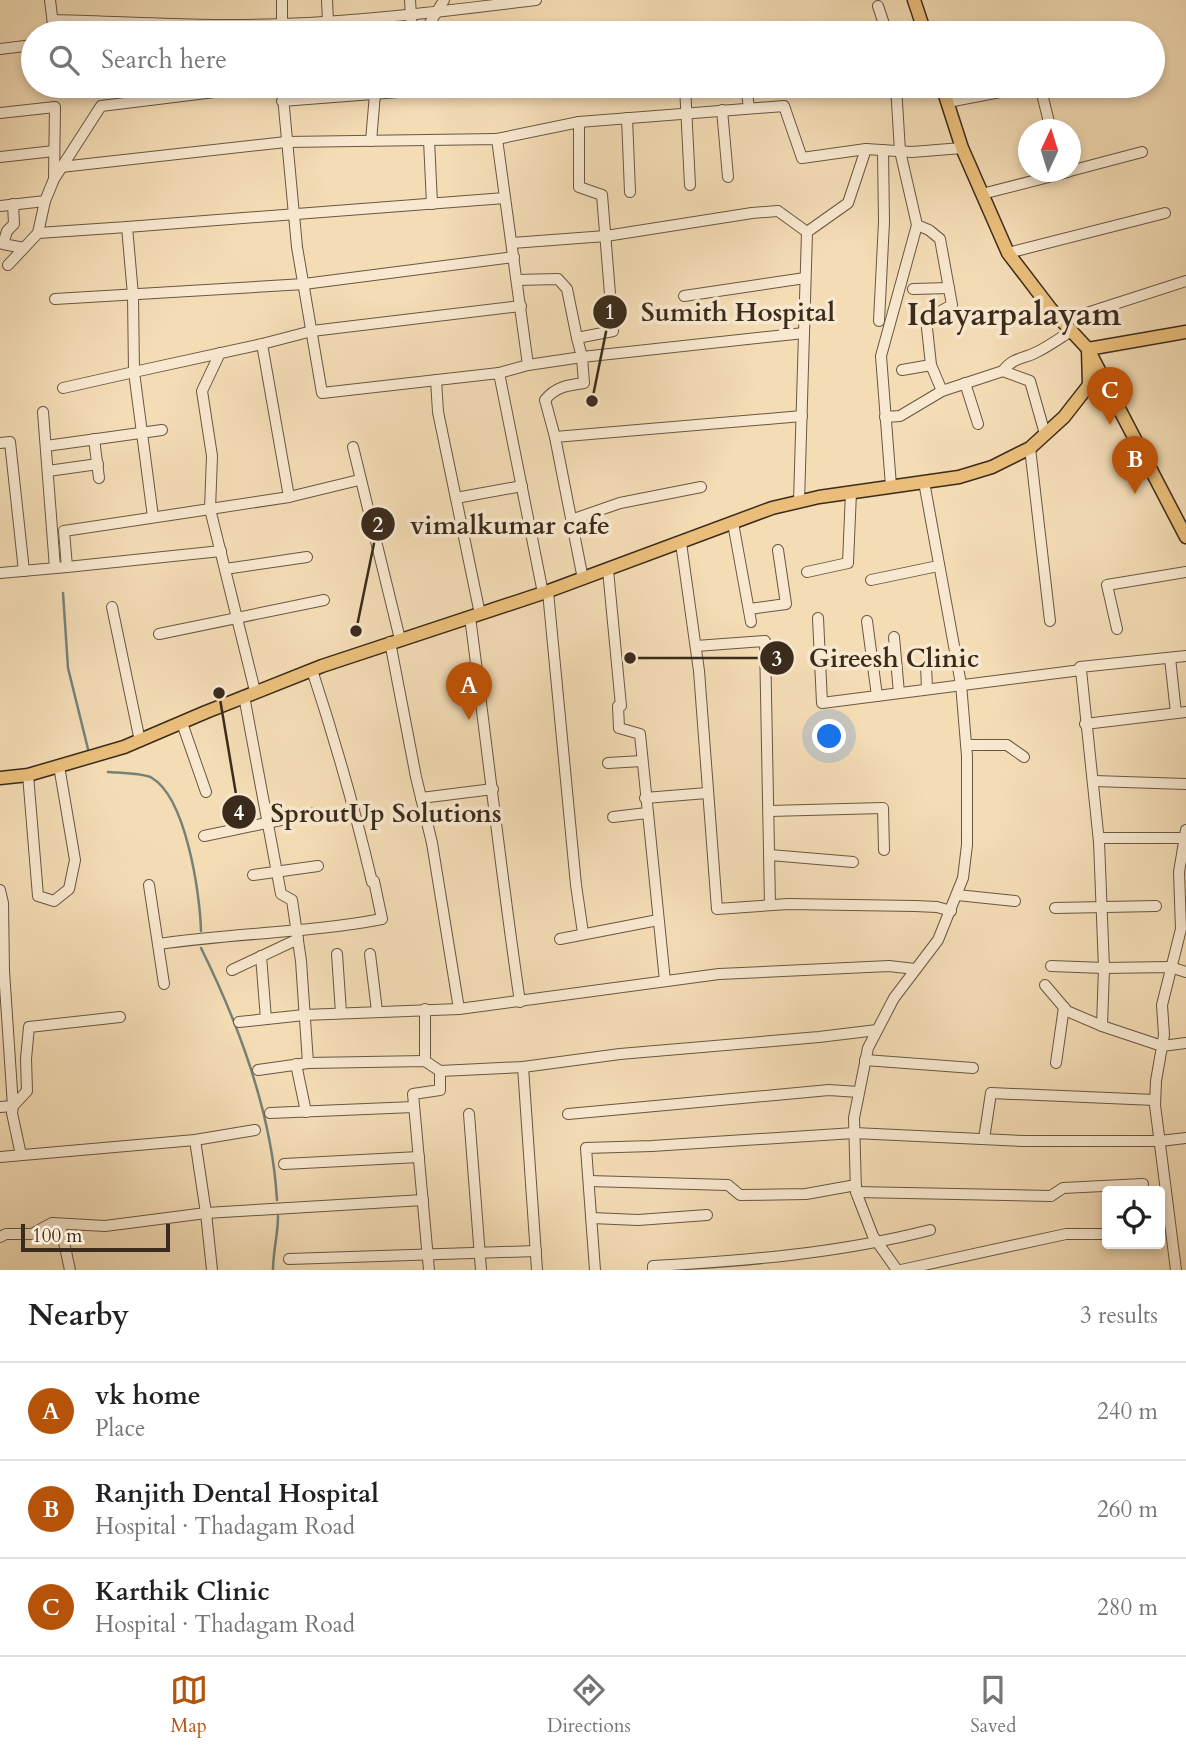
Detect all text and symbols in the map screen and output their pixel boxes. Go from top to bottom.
search box [21,21,1165,98]
icon: search [45,41,83,79]
text: Search here [101,42,227,77]
north arrow [1018,119,1081,182]
callout: Sumith Hospital [592,289,849,336]
district label: Idayarpalayam [907,293,1122,337]
text: Sumith Hospital [641,295,835,330]
text: 1 [605,298,615,327]
pin: C [1087,367,1133,425]
pin: B [1112,436,1158,494]
callout: vimalkumar cafe [361,501,624,548]
text: vimalkumar cafe [410,508,610,543]
text: 2 [373,511,384,540]
callout: Gireesh Clinic [760,635,993,682]
text: Gireesh Clinic [809,641,979,676]
text: 3 [772,645,782,674]
pin: A [446,662,492,720]
your location [812,719,846,753]
callout: SproutUp Solutions [222,789,516,836]
text: SproutUp Solutions [270,796,502,831]
text: 4 [234,799,245,828]
map controls [1102,1186,1165,1249]
button: locate [1102,1186,1165,1249]
scale bar [21,1221,170,1253]
text: 100 m [32,1223,82,1249]
text: Nearby [28,1295,129,1336]
text: 3 results [1080,1300,1158,1331]
text: vk home [95,1378,201,1413]
text: A [42,1396,60,1427]
text: 240 m [1097,1396,1158,1427]
text: Place [95,1413,145,1444]
text: Ranjith Dental Hospital [95,1476,379,1511]
text: B [43,1494,59,1525]
text: 260 m [1097,1494,1158,1525]
text: Hospital · Thadagam Road [95,1511,355,1542]
text: Karthik Clinic [95,1574,270,1609]
text: C [42,1592,60,1623]
text: 280 m [1097,1592,1158,1623]
text: Hospital · Thadagam Road [95,1609,355,1640]
tab: Map [170,1671,208,1739]
tab: Directions [547,1671,631,1739]
tab: Saved [970,1671,1016,1739]

